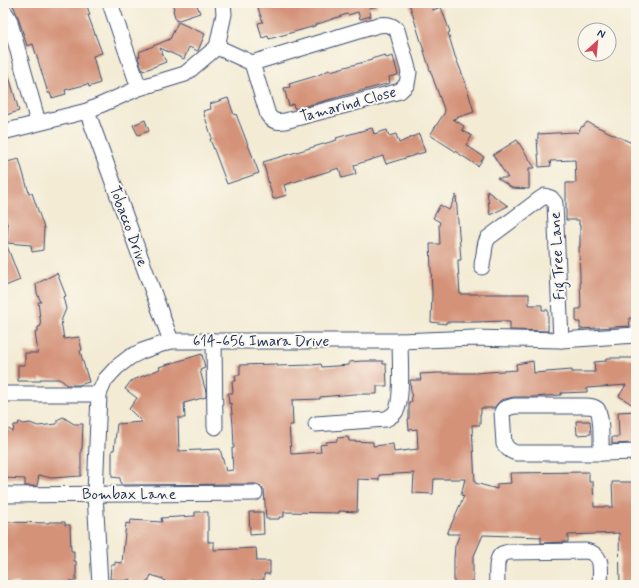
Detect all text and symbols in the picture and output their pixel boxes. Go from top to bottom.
north arrow [577,22,617,62]
text: N [595,26,608,42]
street label: Tamarind Close [298,82,399,127]
street label: Tobacco Drive [104,183,152,270]
street label: Fig Tree Lane [546,211,571,301]
street label: 614-656 Imara Drive [193,332,330,352]
street label: Bombax Lane [82,485,176,505]

